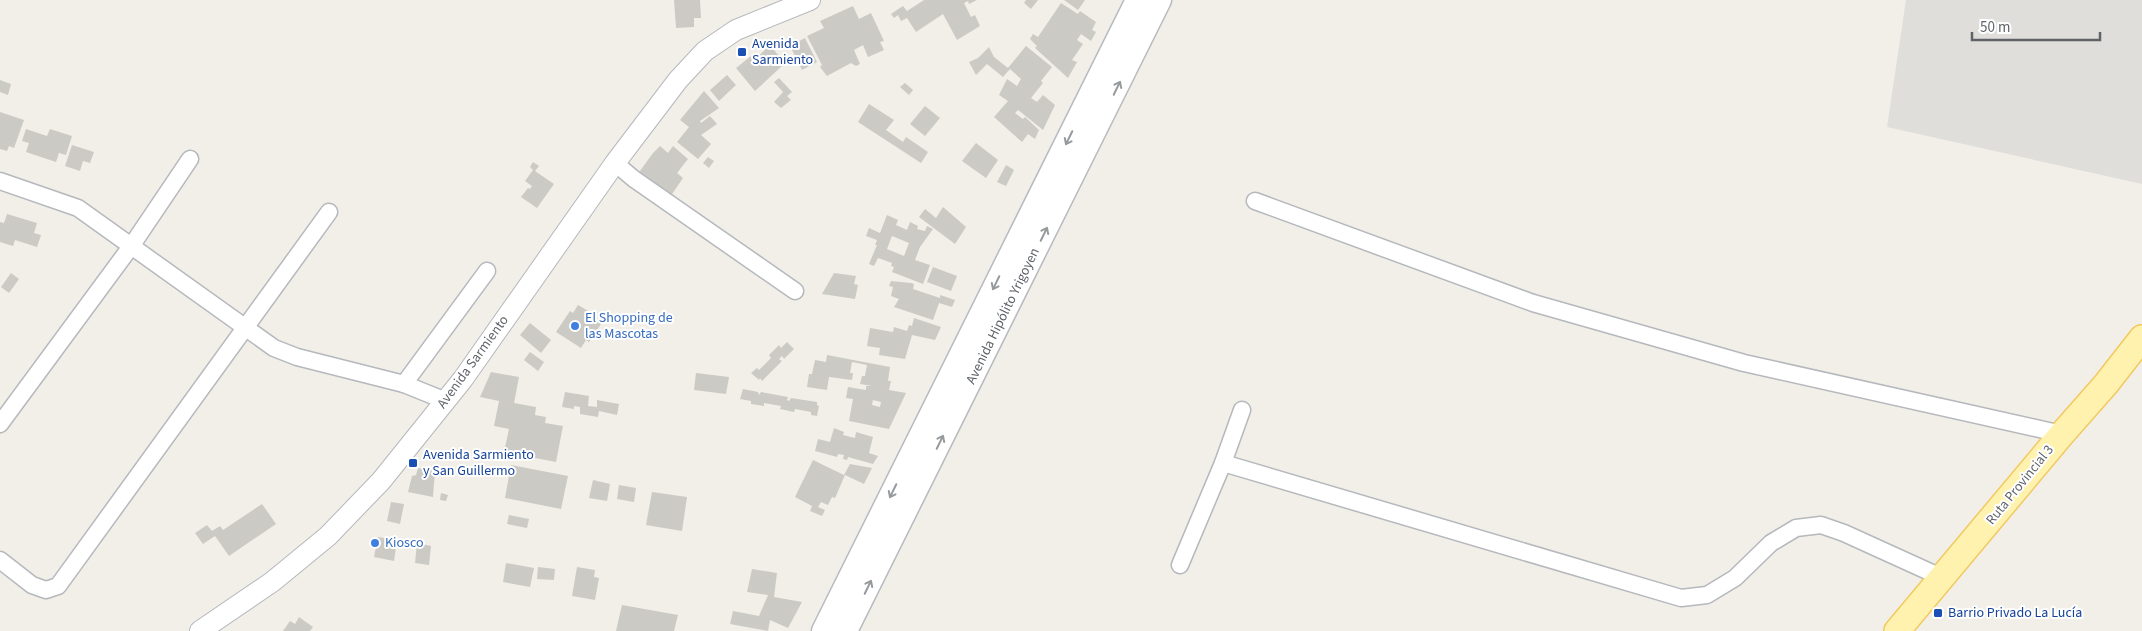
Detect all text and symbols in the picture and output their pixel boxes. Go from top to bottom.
scale bar [1972,10,2100,42]
text: 50 m [1980,17,2010,38]
place label: Avenida Sarmiento [752,34,813,70]
marker: Avenida Sarmiento [736,46,748,58]
one-way arrow [1112,81,1122,96]
one-way arrow [1064,130,1074,145]
one-way arrow [1040,227,1049,242]
street label: Avenida Hipólito Yrigoyen [961,244,1045,388]
one-way arrow [991,275,1000,290]
place label: El Shopping de las Mascotas [585,308,673,344]
street label: Avenida Sarmiento [432,311,514,413]
marker: El Shopping de las Mascotas [569,320,581,332]
one-way arrow [936,435,946,450]
street label: Ruta Provincial 3 [1981,441,2059,529]
place label: Avenida Sarmiento y San Guillermo [423,445,534,481]
marker: Avenida Sarmiento y San Guillermo [407,457,419,469]
one-way arrow [888,483,897,498]
place label: Kiosco [385,533,424,553]
marker: Kiosco [369,537,381,549]
one-way arrow [863,580,873,595]
place label: Barrio Privado La Lucía [1948,603,2082,623]
marker: Barrio Privado La Lucía [1932,607,1944,619]

